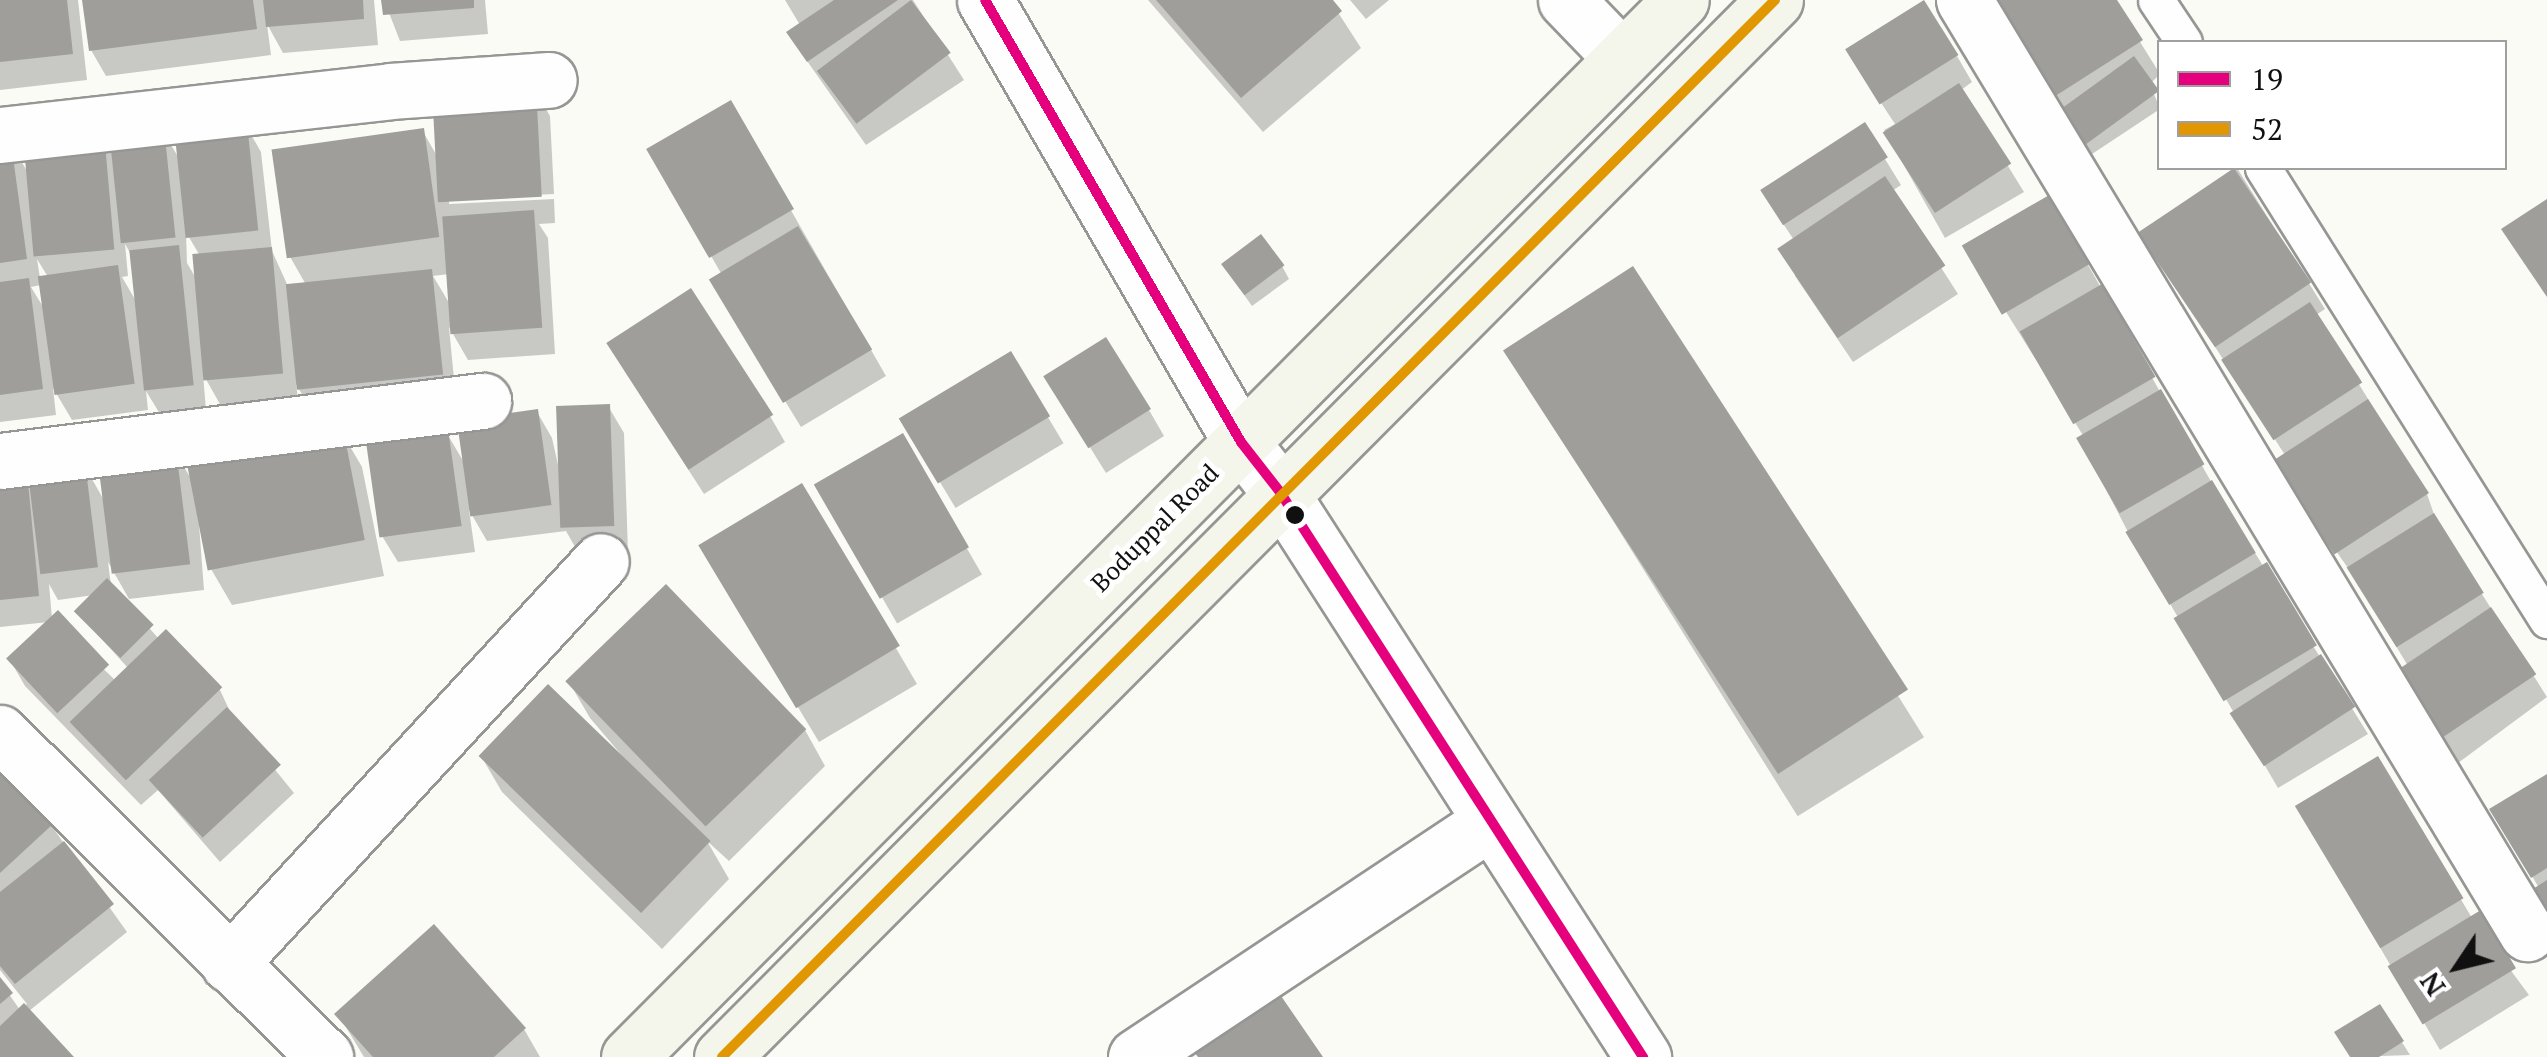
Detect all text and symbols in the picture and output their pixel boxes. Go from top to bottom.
legend [2157,40,2507,170]
text: 19 [2251,59,2283,99]
text: 52 [2251,109,2283,149]
street label: Boduppal Road [1085,458,1225,598]
unlabelled marker [1285,505,1305,525]
north arrow [2407,917,2507,1017]
text: N [2411,965,2453,1004]

